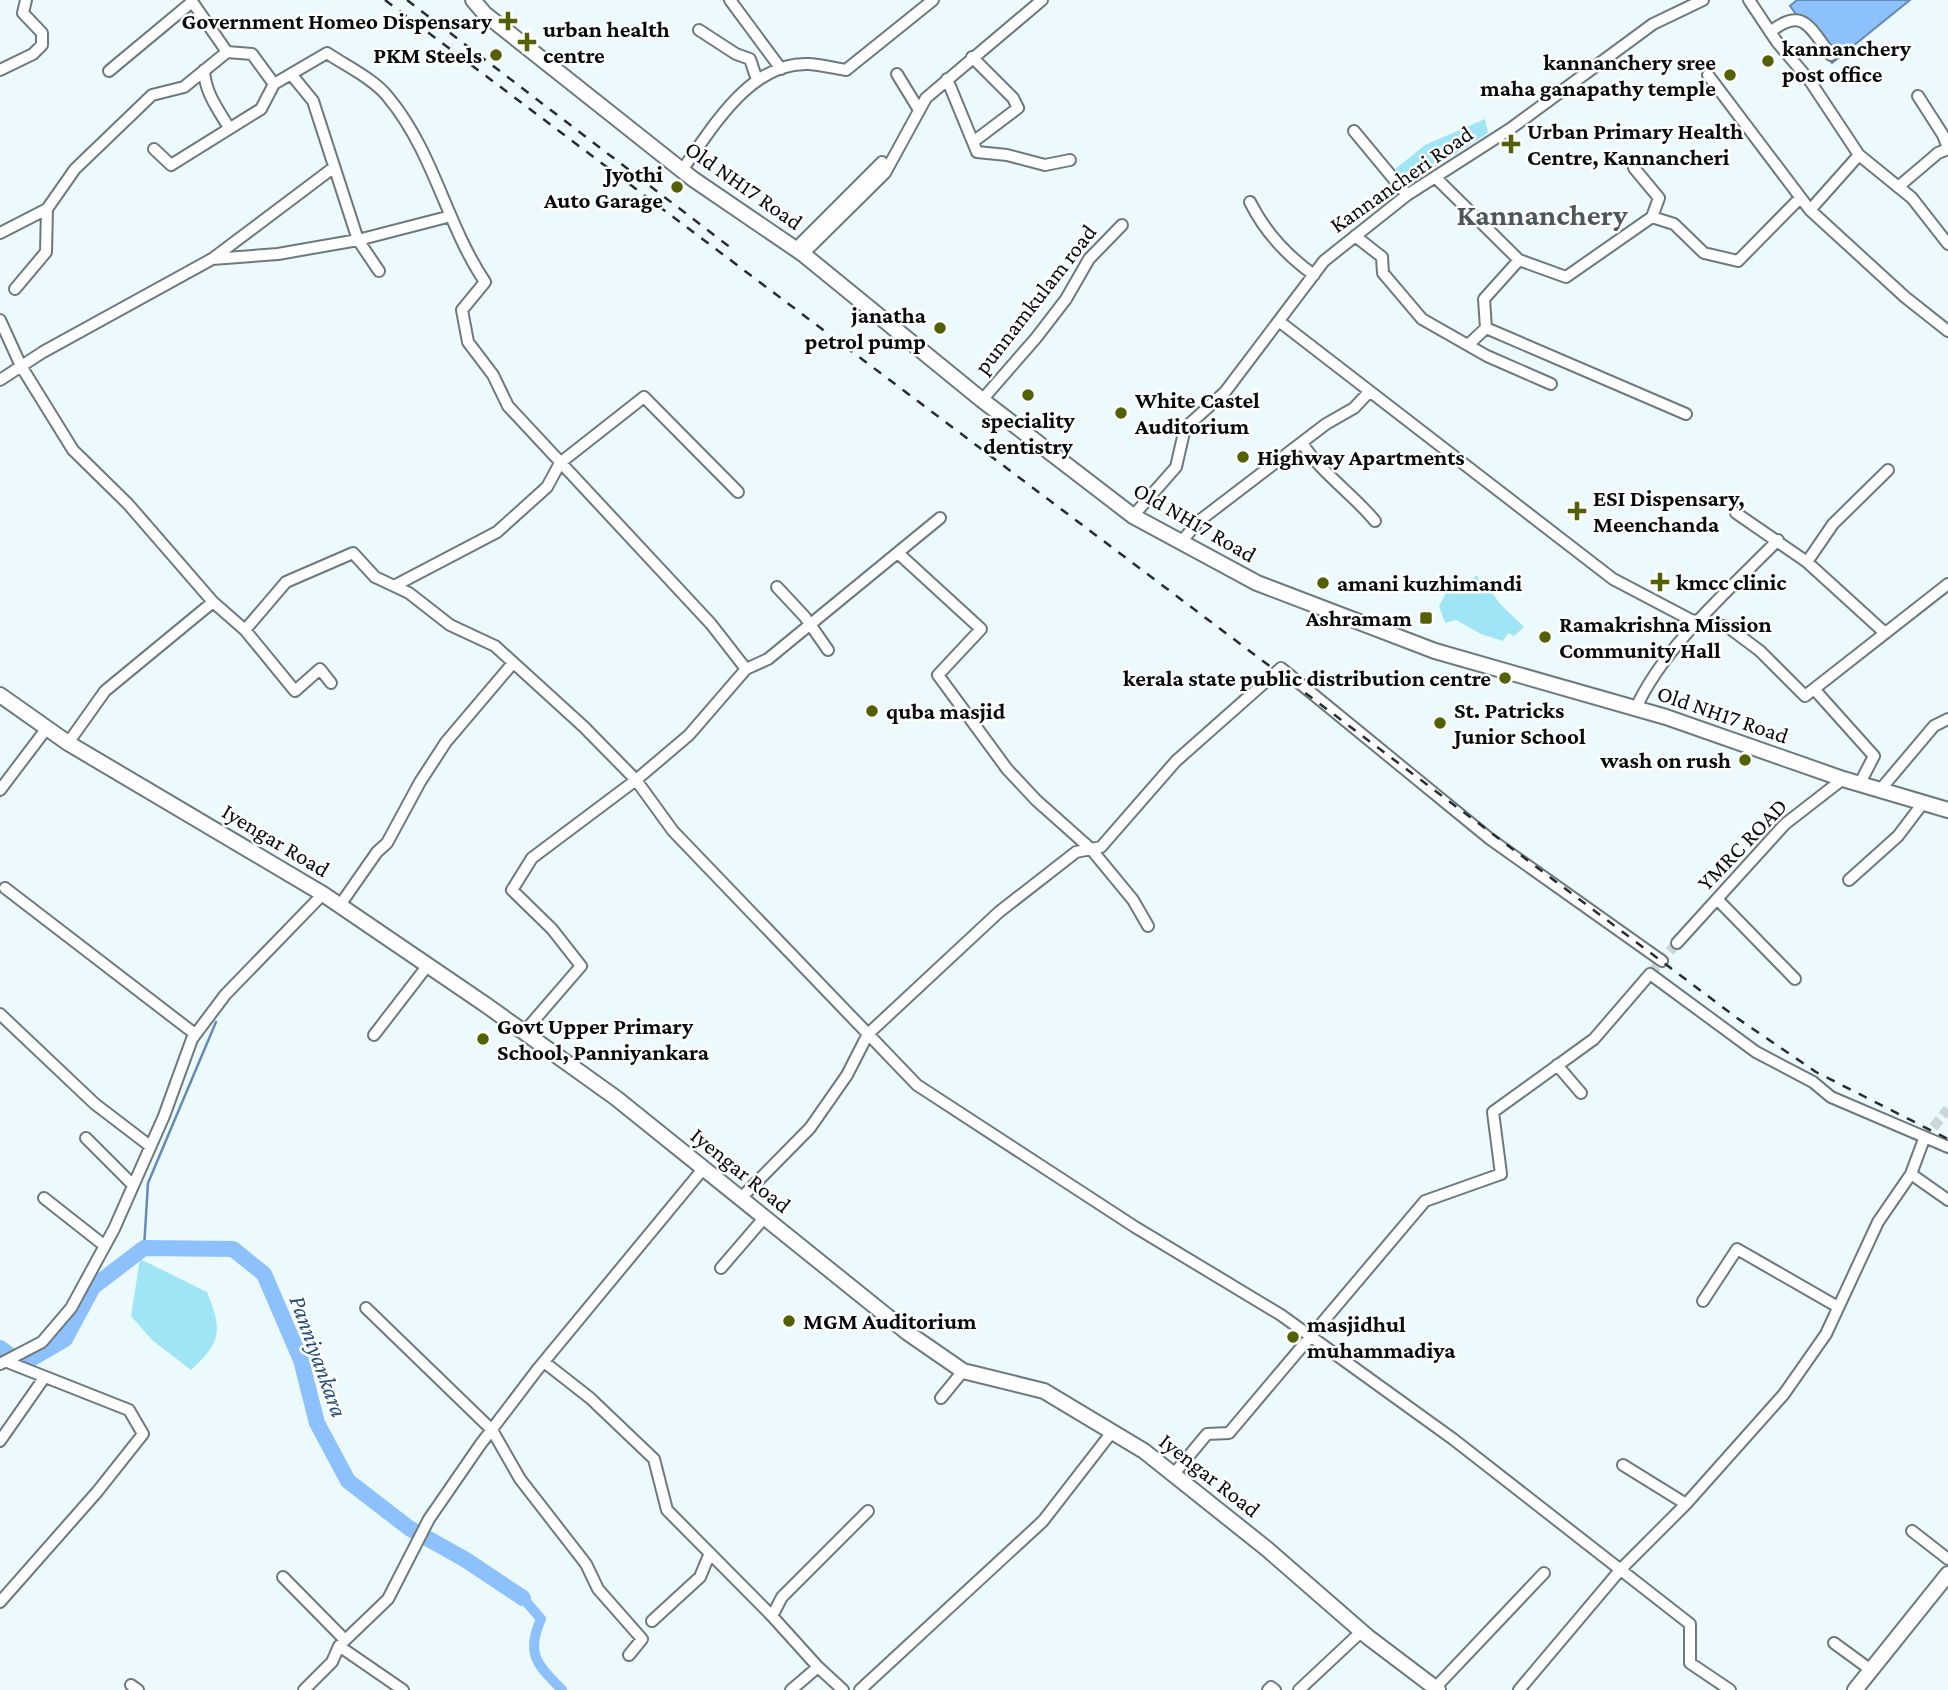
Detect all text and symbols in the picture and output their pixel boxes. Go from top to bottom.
place label: Government Homeo Dispensary [181,8,493,34]
marker: Government Homeo Dispensary [498,11,518,31]
place label: urban health centre [543,16,670,68]
marker: urban health centre [517,32,537,52]
place label: kannanchery post office [1782,35,1912,87]
place label: PKM Steels [373,42,482,68]
marker: PKM Steels [488,47,504,63]
place label: kannanchery sree maha ganapathy temple [1480,49,1716,101]
marker: kannanchery post office [1760,53,1776,69]
marker: kannanchery sree maha ganapathy temple [1722,67,1738,83]
place label: Urban Primary Health Centre, Kannancheri [1527,118,1743,170]
street label: Kannancheri Road [1325,120,1477,238]
marker: Urban Primary Health Centre, Kannancheri [1501,134,1521,154]
street label: Old NH17 Road [680,135,808,235]
place label: Jyothi Auto Garage [543,161,663,213]
marker: Jyothi Auto Garage [669,179,685,195]
district label: Kannanchery [1456,198,1628,231]
street label: punnamkulam road [969,219,1101,379]
place label: janatha petrol pump [805,302,927,354]
marker: janatha petrol pump [932,320,948,336]
marker: speciality dentistry [1020,387,1036,403]
place label: White Castel Auditorium [1134,387,1260,439]
marker: White Castel Auditorium [1113,405,1129,421]
place label: speciality dentistry [981,407,1076,459]
place label: Highway Apartments [1257,444,1465,470]
marker: Highway Apartments [1235,449,1251,465]
street label: Old NH17 Road [1129,476,1261,568]
place label: ESI Dispensary, Meenchanda [1593,485,1745,537]
marker: ESI Dispensary, Meenchanda [1567,501,1587,521]
place label: kmcc clinic [1676,569,1787,595]
place label: amani kuzhimandi [1337,570,1522,596]
marker: kmcc clinic [1650,572,1670,592]
marker: amani kuzhimandi [1315,575,1331,591]
place label: Ashramam [1305,605,1413,631]
marker: Ashramam [1418,610,1434,626]
place label: Ramakrishna Mission Community Hall [1559,611,1772,663]
marker: Ramakrishna Mission Community Hall [1537,629,1553,645]
place label: kerala state public distribution centre [1123,665,1491,691]
marker: kerala state public distribution centre [1497,670,1513,686]
street label: Old NH17 Road [1654,679,1792,749]
place label: St. Patricks Junior School [1452,697,1586,749]
place label: quba masjid [886,698,1006,724]
marker: quba masjid [864,703,880,719]
marker: St. Patricks Junior School [1432,715,1448,731]
place label: wash on rush [1599,747,1731,773]
marker: wash on rush [1737,752,1753,768]
street label: YMRC ROAD [1692,793,1792,895]
street label: Iyengar Road [218,798,334,882]
place label: Govt Upper Primary School, Panniyankara [497,1013,710,1065]
marker: Govt Upper Primary School, Panniyankara [475,1031,491,1047]
street label: Iyengar Road [686,1122,796,1218]
water label: Panniyankara [284,1291,354,1421]
place label: MGM Auditorium [803,1308,977,1334]
place label: masjidhul muhammadiya [1307,1311,1456,1363]
marker: MGM Auditorium [781,1313,797,1329]
marker: masjidhul muhammadiya [1285,1329,1301,1345]
street label: Iyengar Road [1154,1428,1266,1522]

